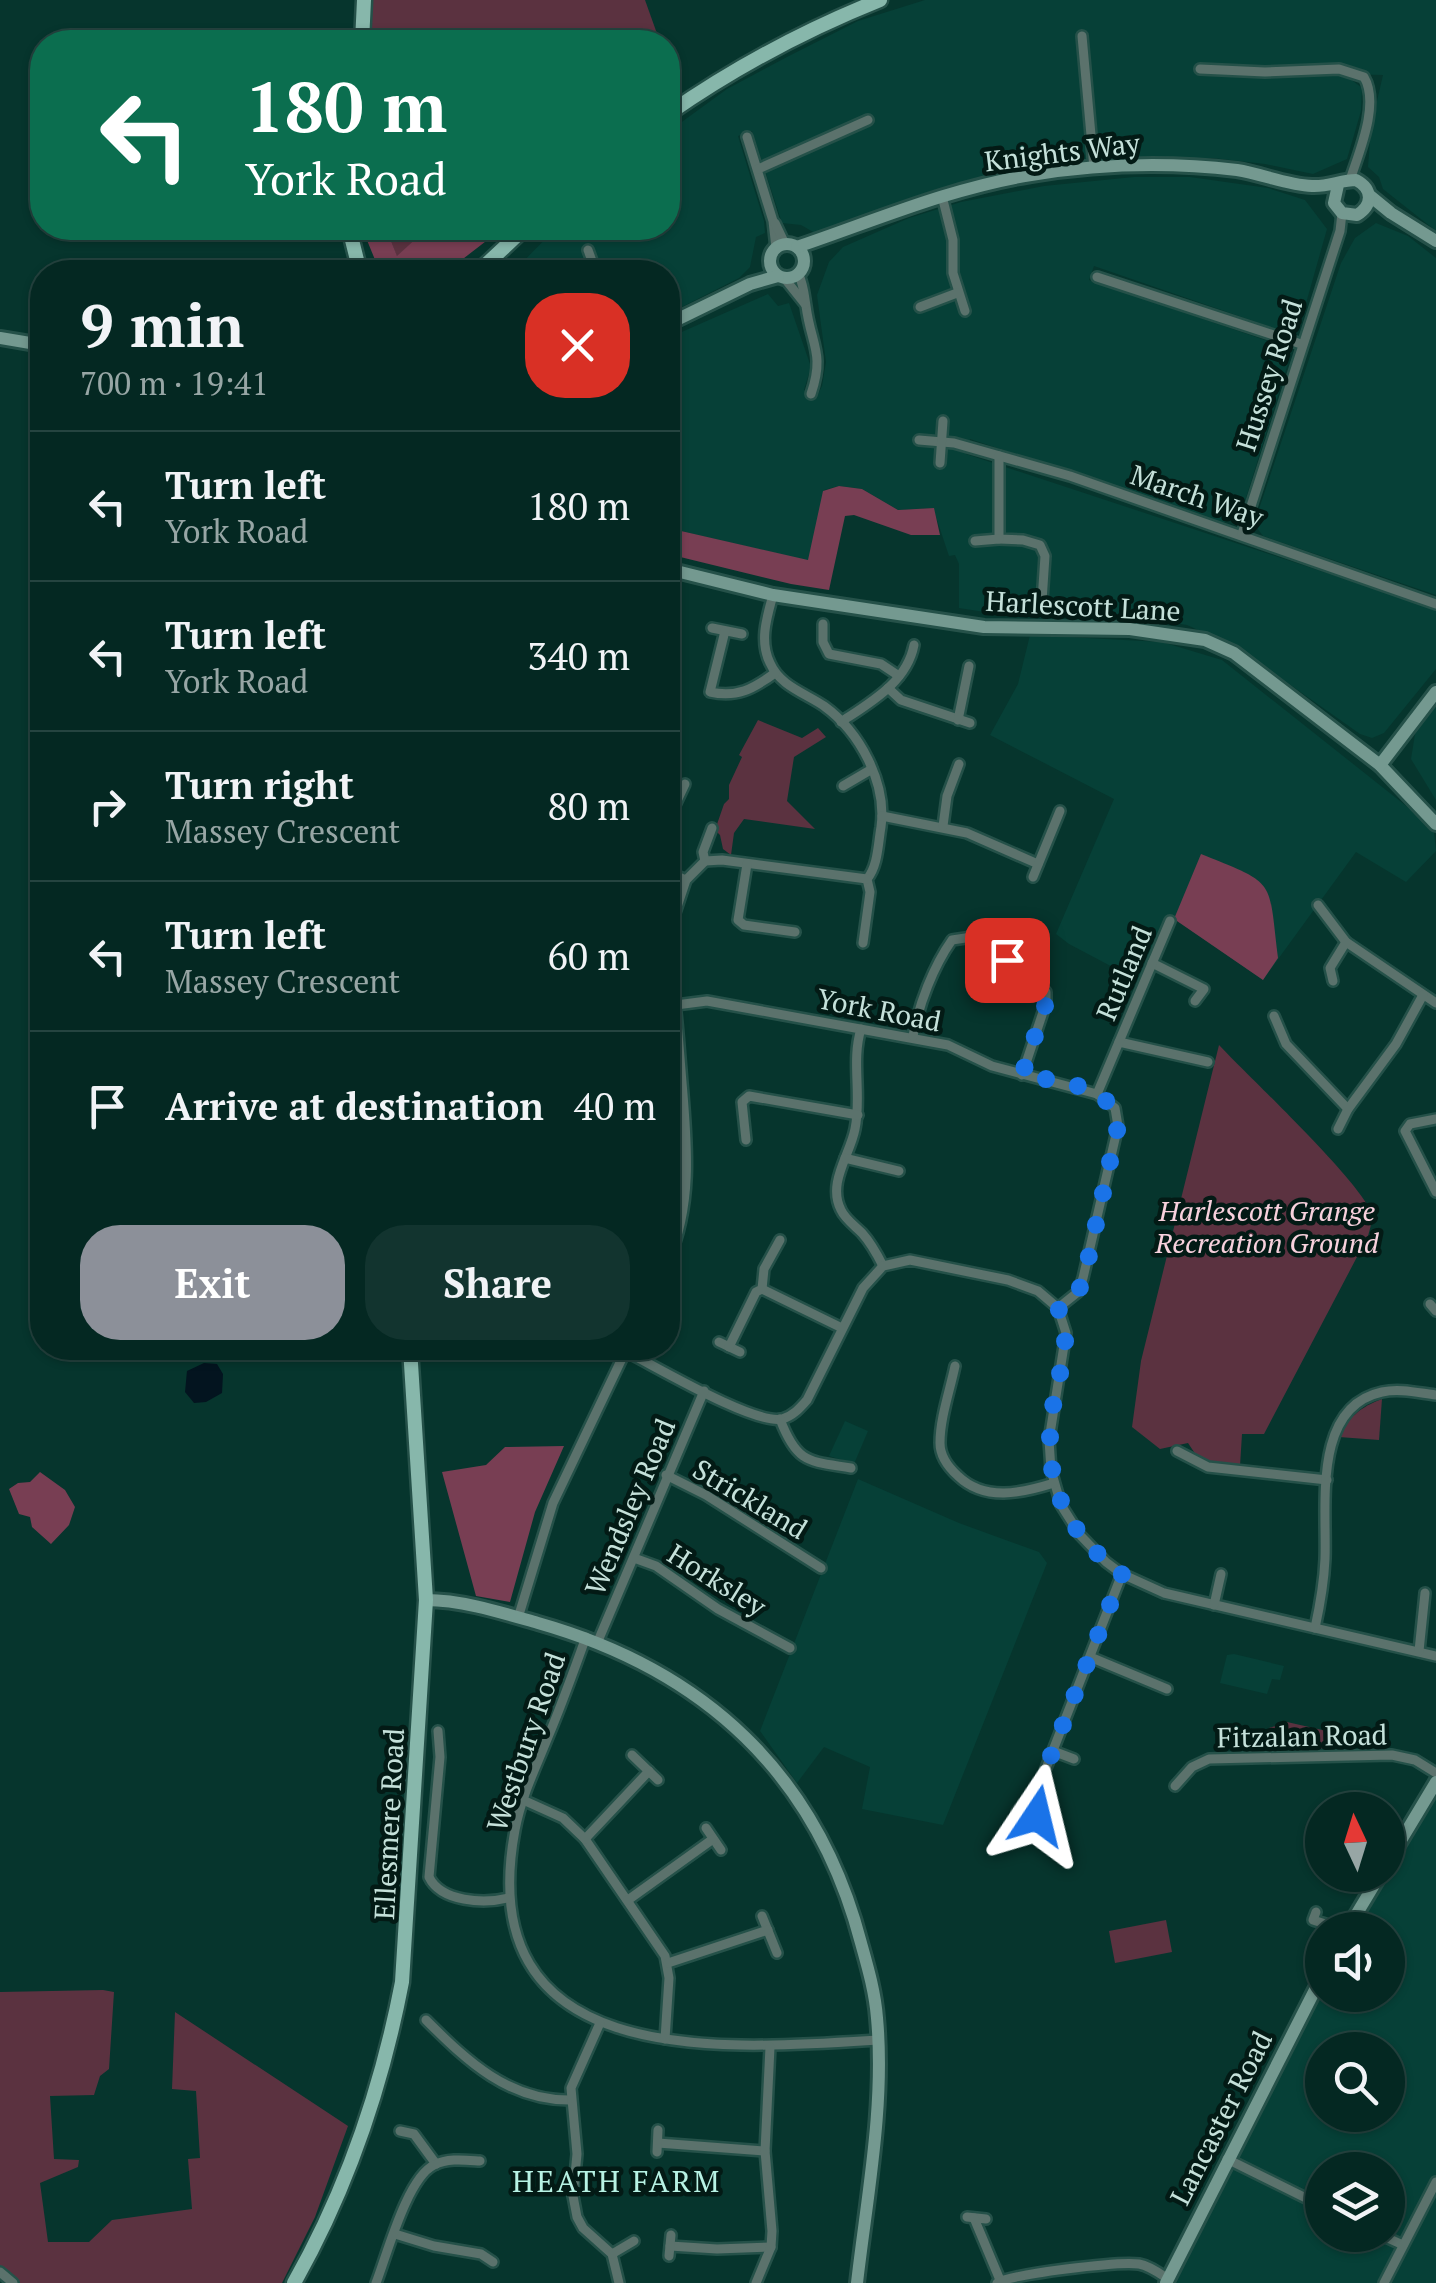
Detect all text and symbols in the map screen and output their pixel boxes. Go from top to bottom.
text: 180 m [245,59,447,152]
icon: left [80,70,210,200]
street label: Knights Way [982,124,1143,179]
text: York Road [245,148,447,208]
text: 9 min [80,285,244,364]
button: close [525,293,630,398]
street label: Hussey Road [1227,294,1310,456]
text: 700 m · 19:41 [80,362,268,404]
street label: March Way [1126,456,1269,536]
text: Turn left [165,460,326,510]
icon: left [80,479,135,534]
text: 180 m [527,481,630,531]
text: York Road [165,510,308,552]
street label: Harlescott Lane [984,582,1182,629]
text: Turn left [165,610,326,660]
icon: left [80,629,135,684]
text: 340 m [527,631,630,681]
text: York Road [165,660,308,702]
text: Turn right [165,760,354,810]
icon: right [80,779,135,834]
text: 80 m [547,781,630,831]
text: Massey Crescent [165,810,400,852]
text: Turn left [165,910,326,960]
pin [965,918,1050,1003]
street label: Rutland [1087,920,1160,1026]
icon: left [80,929,135,984]
text: 60 m [547,931,630,981]
icon: arrive [980,933,1035,988]
text: Massey Crescent [165,960,400,1002]
street label: York Road [814,979,944,1040]
icon: arrive [80,1079,135,1134]
text: Arrive at destination [165,1081,544,1131]
text: 40 m [574,1081,656,1131]
park label: Harlescott Grange Recreation Ground [1154,1192,1380,1261]
button: Exit [80,1225,345,1340]
button: Share [365,1225,630,1340]
street label: Wendsley Road [576,1413,683,1601]
street label: Strickland [686,1450,814,1547]
street label: Horksley [661,1535,774,1625]
street label: Westbury Road [478,1647,573,1836]
street label: Fitzalan Road [1217,1716,1387,1755]
street label: Ellesmere Road [365,1727,412,1921]
position arrow [985,1764,1089,1868]
north arrow [1305,1792,1405,1892]
map controls [1305,1792,1405,2252]
button: sound [1305,1912,1405,2012]
street label: Lancaster Road [1161,2025,1280,2211]
button: search [1305,2032,1405,2132]
button: layers [1305,2152,1405,2252]
district label: HEATH FARM [512,2161,722,2201]

